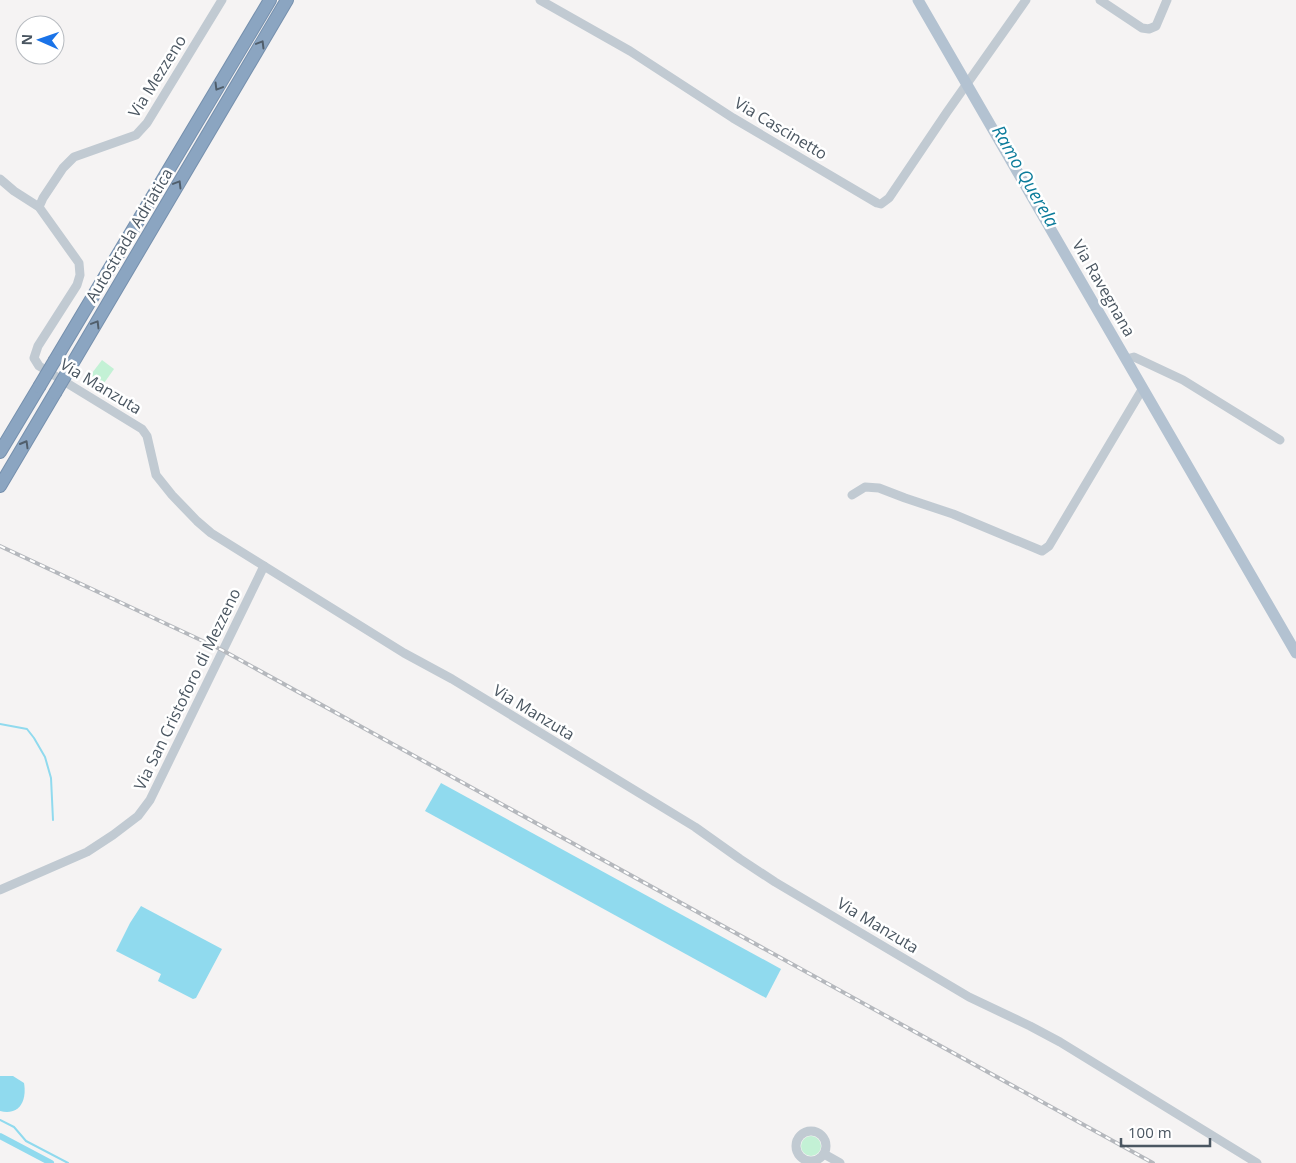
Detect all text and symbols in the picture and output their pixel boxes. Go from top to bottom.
north arrow [15,15,65,65]
street label: Via Mezzeno [123,31,191,121]
text: N [17,34,36,46]
one-way arrow [254,41,264,50]
one-way arrow [214,81,224,90]
street label: Via Cascinetto [730,92,832,164]
water label: Ramo Querela [987,121,1065,231]
street label: Autostrada Adriatica [80,164,178,306]
one-way arrow [172,181,182,190]
street label: Via Ravegnana [1067,236,1141,340]
one-way arrow [89,321,99,330]
street label: Via Manzuta [56,353,146,419]
one-way arrow [18,441,28,450]
street label: Via San Cristoforo di Mezzeno [128,584,246,794]
street label: Via Manzuta [489,679,579,745]
street label: Via Manzuta [833,892,923,958]
scale bar [1121,1116,1210,1148]
text: 100 m [1128,1122,1172,1142]

